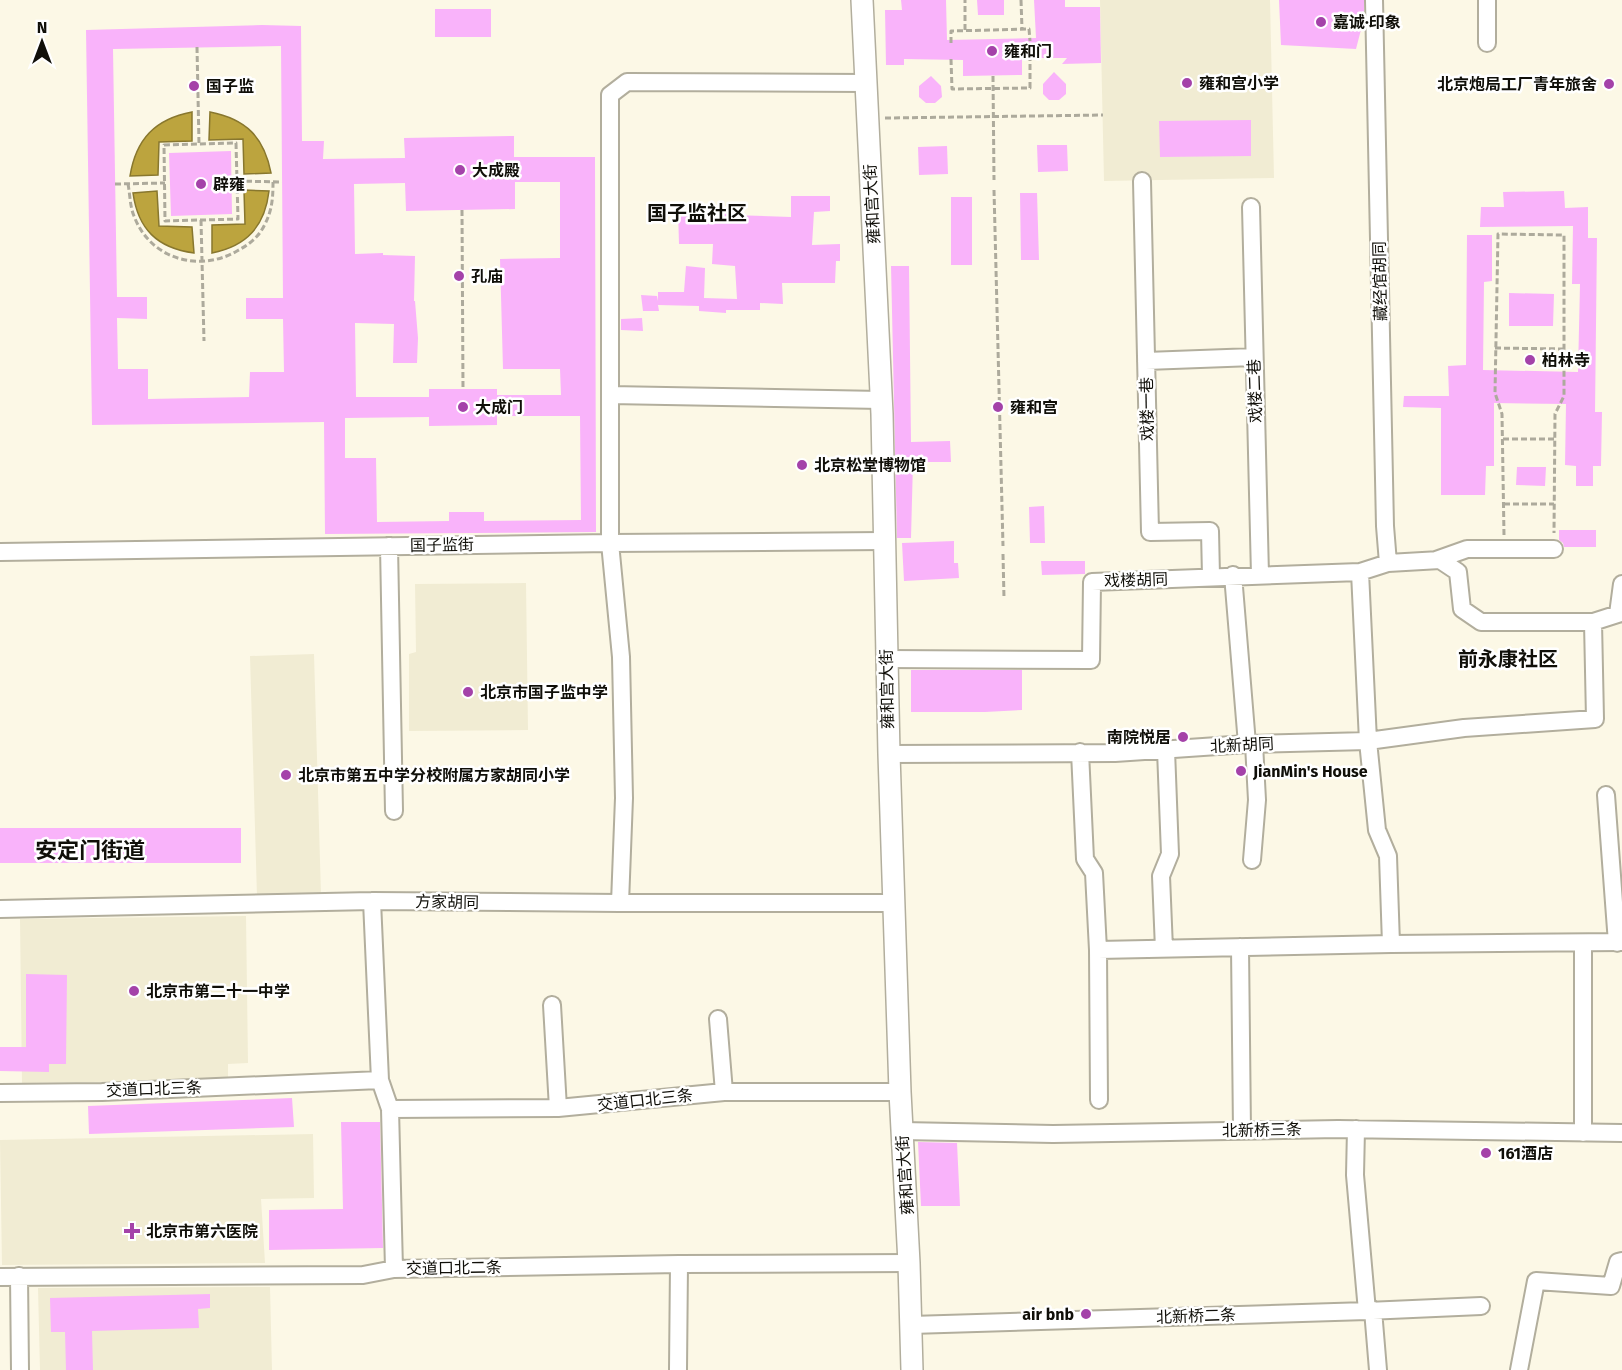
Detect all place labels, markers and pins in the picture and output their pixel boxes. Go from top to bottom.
place label: 嘉诚·印象 [1333,13,1401,32]
marker: 嘉诚·印象 [1314,15,1328,29]
place label: 雍和门 [1004,42,1052,61]
marker: 雍和门 [985,44,999,58]
place label: 雍和宫小学 [1199,74,1279,93]
place label: 北京炮局工厂青年旅舍 [1437,75,1597,94]
marker: 雍和宫小学 [1180,76,1194,90]
place label: 国子监 [206,77,254,96]
marker: 北京炮局工厂青年旅舍 [1602,77,1616,91]
marker: 国子监 [187,79,201,93]
place label: 大成殿 [472,161,520,180]
marker: 大成殿 [453,163,467,177]
place label: 辟雍 [213,175,245,194]
marker: 辟雍 [194,177,208,191]
place label: 孔庙 [471,267,503,286]
marker: 孔庙 [452,269,466,283]
place label: 柏林寺 [1542,351,1590,370]
marker: 柏林寺 [1523,353,1537,367]
place label: 大成门 [475,398,523,417]
place label: 雍和宫 [1010,398,1058,417]
marker: 大成门 [456,400,470,414]
marker: 雍和宫 [991,400,1005,414]
place label: 北京松堂博物馆 [814,456,926,475]
marker: 北京松堂博物馆 [795,458,809,472]
place label: 北京市国子监中学 [480,683,608,702]
marker: 北京市国子监中学 [461,685,475,699]
place label: 南院悦居 [1107,728,1171,747]
marker: 南院悦居 [1176,730,1190,744]
place label: JianMin's House [1252,762,1368,781]
marker: JianMin's House [1234,764,1248,778]
place label: 北京市第五中学分校附属方家胡同小学 [298,766,570,785]
marker: 北京市第五中学分校附属方家胡同小学 [279,768,293,782]
place label: 北京市第二十一中学 [146,982,290,1001]
marker: 北京市第二十一中学 [127,984,141,998]
place label: 161酒店 [1498,1144,1553,1163]
marker: 161酒店 [1479,1146,1493,1160]
marker: 北京市第六医院 [123,1222,141,1240]
place label: 北京市第六医院 [146,1222,258,1241]
place label: air bnb [1022,1305,1074,1324]
marker: air bnb [1079,1307,1093,1321]

